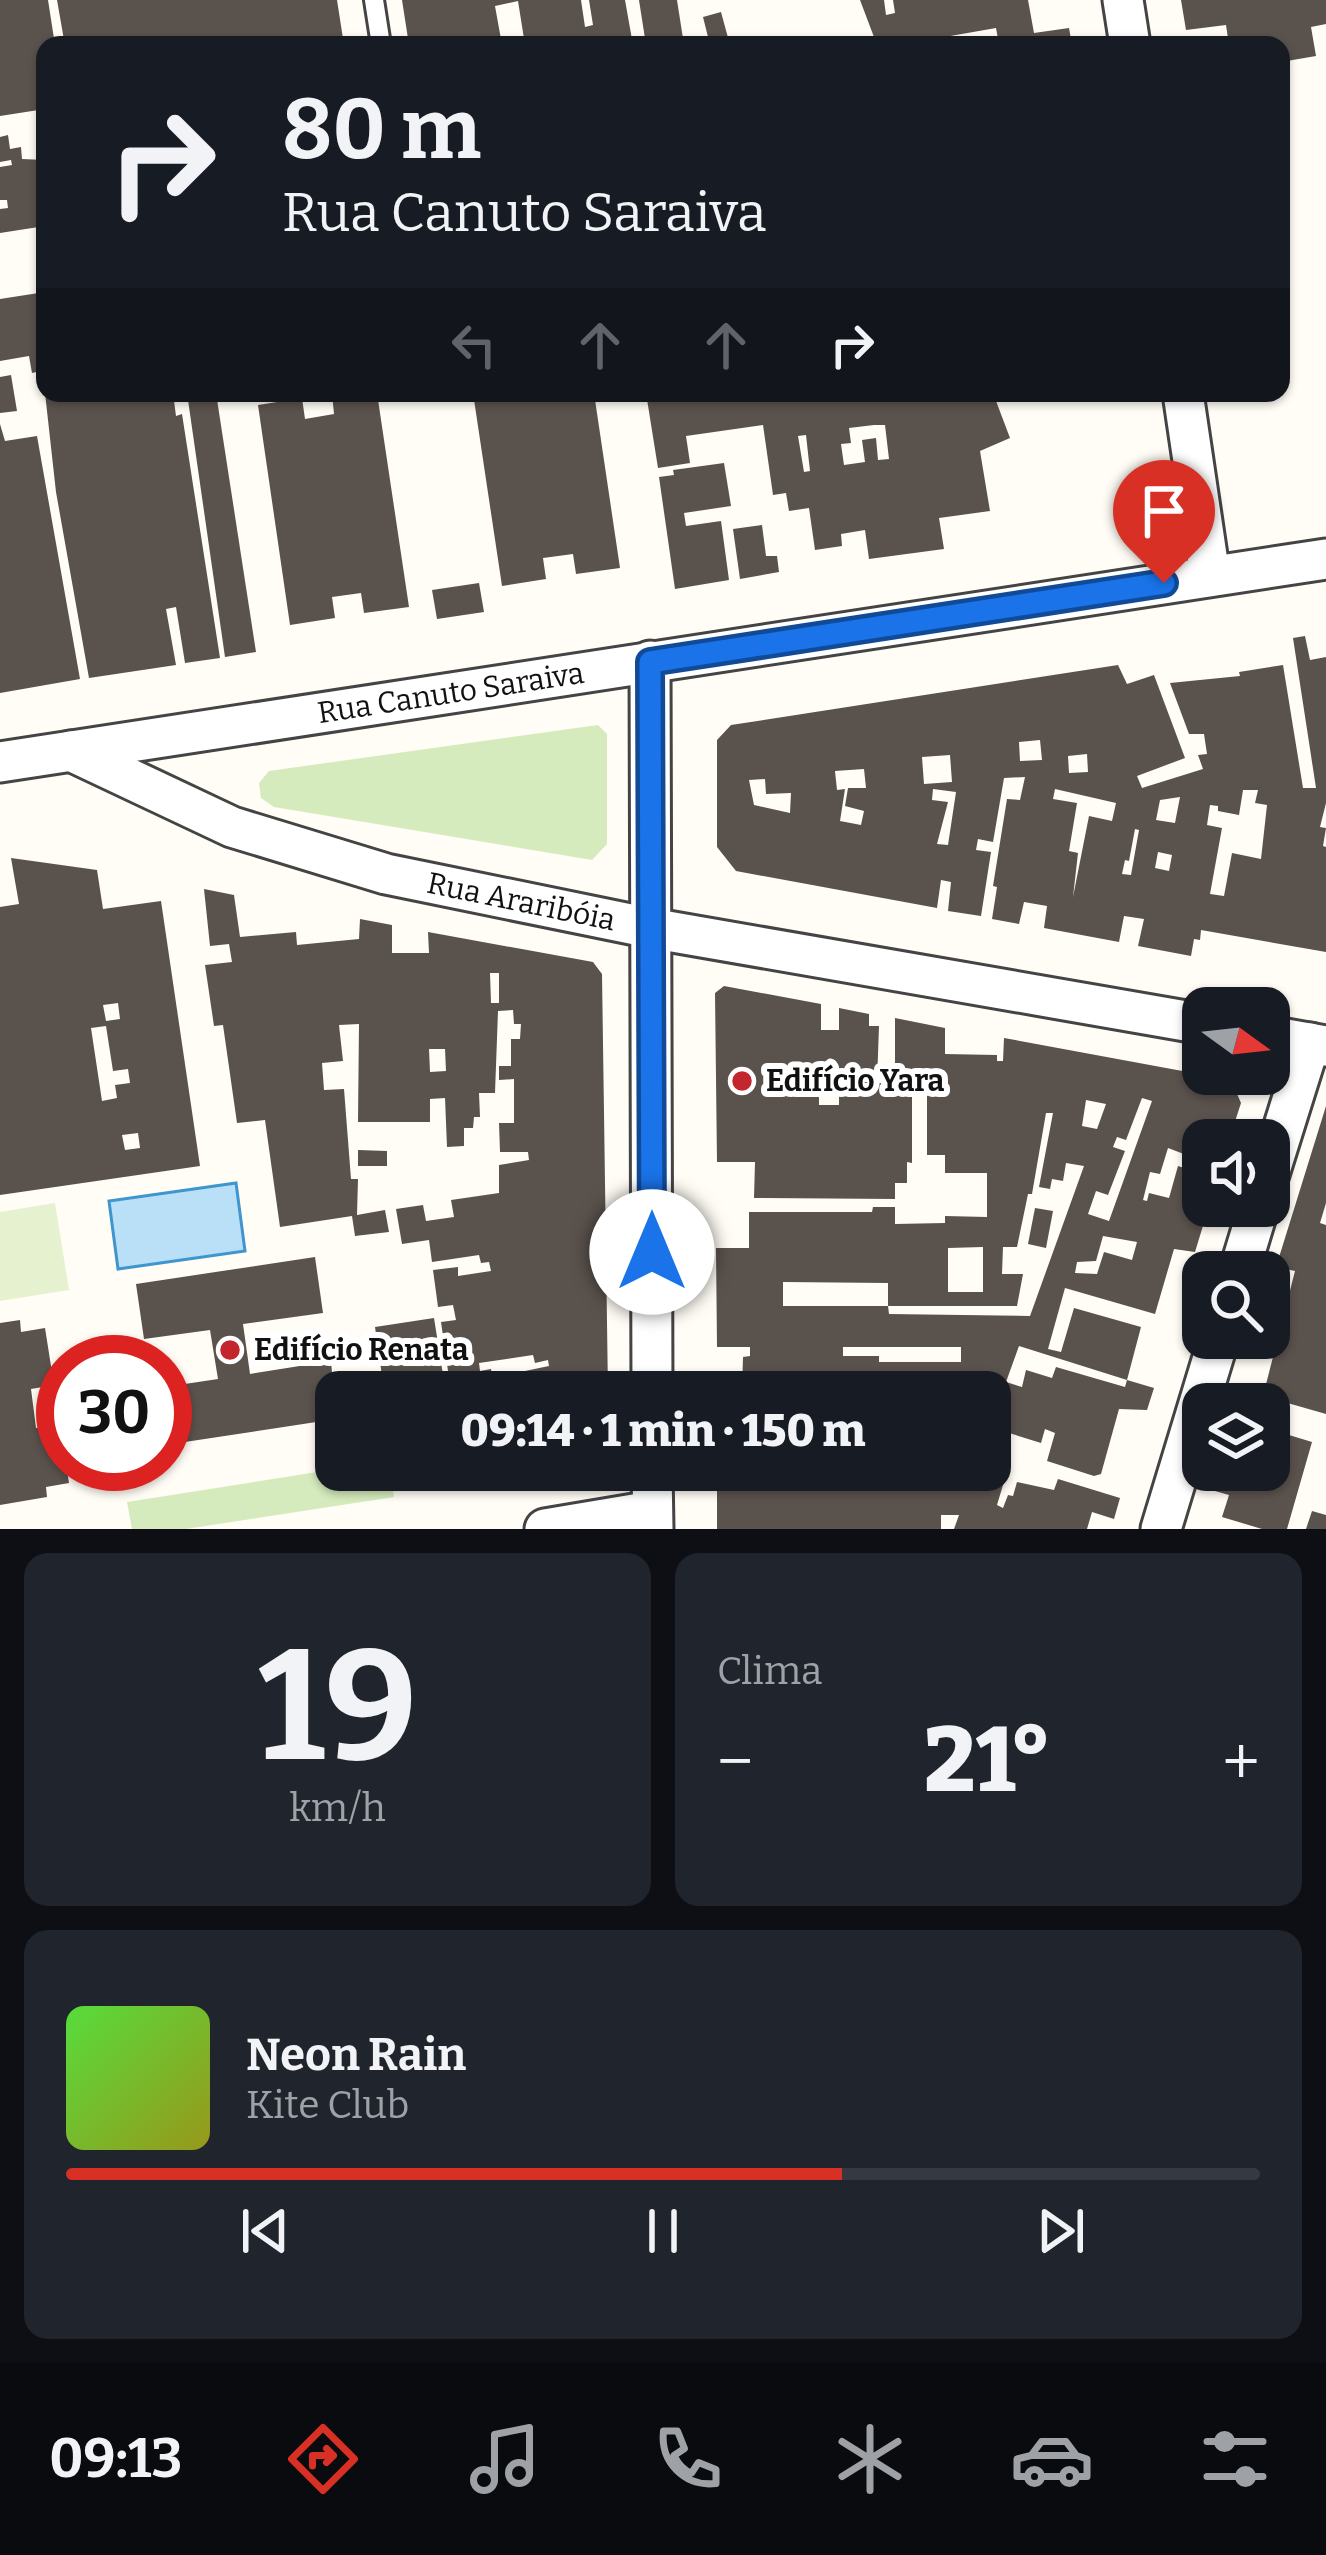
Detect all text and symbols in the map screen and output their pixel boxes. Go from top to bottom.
text: 80 m [282,79,481,180]
icon: right [84,84,240,240]
text: Rua Canuto Saraiva [282,181,766,245]
icon: left [441,312,507,378]
icon: ahead [567,312,633,378]
icon: ahead [693,312,759,378]
icon: right [819,312,885,378]
pin [1113,460,1215,583]
icon: arrive [1131,478,1197,544]
street label: Rua Canuto Saraiva [315,655,587,731]
street label: Rua Araribóia [424,865,618,938]
north arrow [1182,987,1290,1095]
map controls [1182,987,1290,1491]
place label: Edifício Yara [766,1063,944,1099]
marker: Edifício Yara [729,1068,755,1094]
button: sound [1182,1119,1290,1227]
position arrow [589,1189,715,1315]
button: search [1182,1251,1290,1359]
place label: Edifício Renata [254,1332,469,1368]
speed limit sign: 30 [36,1335,192,1491]
marker: Edifício Renata [217,1337,243,1363]
button: layers [1182,1383,1290,1491]
text: 09:14 · 1 min · 150 m [461,1404,865,1458]
text: 19 [258,1613,417,1800]
text: Clima [717,1648,822,1694]
text: 21° [924,1707,1052,1815]
text: − [717,1722,753,1801]
text: + [1222,1722,1260,1801]
text: km/h [289,1785,386,1831]
text: Neon Rain [246,2028,466,2082]
text: Kite Club [246,2082,409,2128]
icon: previous [232,2198,298,2264]
icon: pause [630,2198,696,2264]
icon: next [1028,2198,1094,2264]
icon: directions [281,2417,365,2501]
icon: music [463,2417,547,2501]
icon: phone [646,2417,730,2501]
icon: climate [828,2417,912,2501]
icon: car [1010,2417,1094,2501]
icon: filters [1193,2417,1277,2501]
text: 09:13 [49,2427,182,2491]

